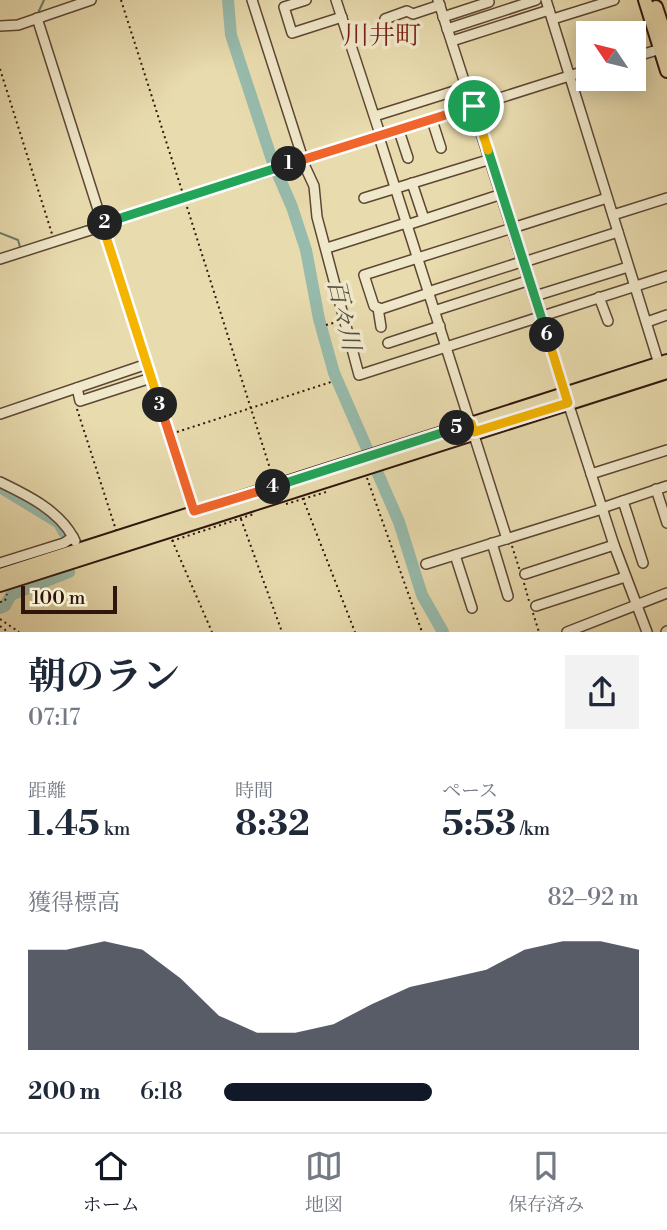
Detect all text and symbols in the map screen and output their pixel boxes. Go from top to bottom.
district label: 川井町 [343,20,421,52]
north arrow [576,21,646,91]
map controls [576,21,646,91]
pin [444,76,504,136]
icon: arrive [455,87,493,125]
pin: 1 [272,146,306,182]
text: 1 [284,151,293,175]
pin: 2 [88,206,122,241]
text: 2 [99,210,110,234]
water label: 百々川 [320,277,366,356]
pin: 6 [530,318,564,352]
text: 6 [541,322,552,346]
pin: 3 [142,388,178,422]
text: 3 [154,392,165,416]
pin: 5 [440,410,475,446]
text: 5 [451,415,462,439]
pin: 4 [256,470,290,504]
text: 4 [266,474,279,498]
scale bar [21,582,117,614]
text: 100 m [32,586,85,610]
text: 朝のラン [28,654,180,701]
button: share [565,655,639,729]
text: 07:17 [28,704,80,732]
text: 距離 [28,779,66,803]
text: 時間 [235,779,273,803]
text: ペース [442,779,498,803]
text: 1.45 [28,803,100,846]
text: 8:32 [235,803,310,846]
text: 5:53 [442,803,516,846]
text: km [100,817,130,841]
text: /km [516,817,550,841]
text: 82–92 m [547,884,639,912]
text: 獲得標高 [28,889,120,917]
text: 200 m [28,1078,100,1106]
text: 6:18 [140,1078,183,1106]
tab: ホーム [83,1147,140,1217]
tab: 地図 [305,1147,343,1217]
tab: 保存済み [508,1147,584,1217]

